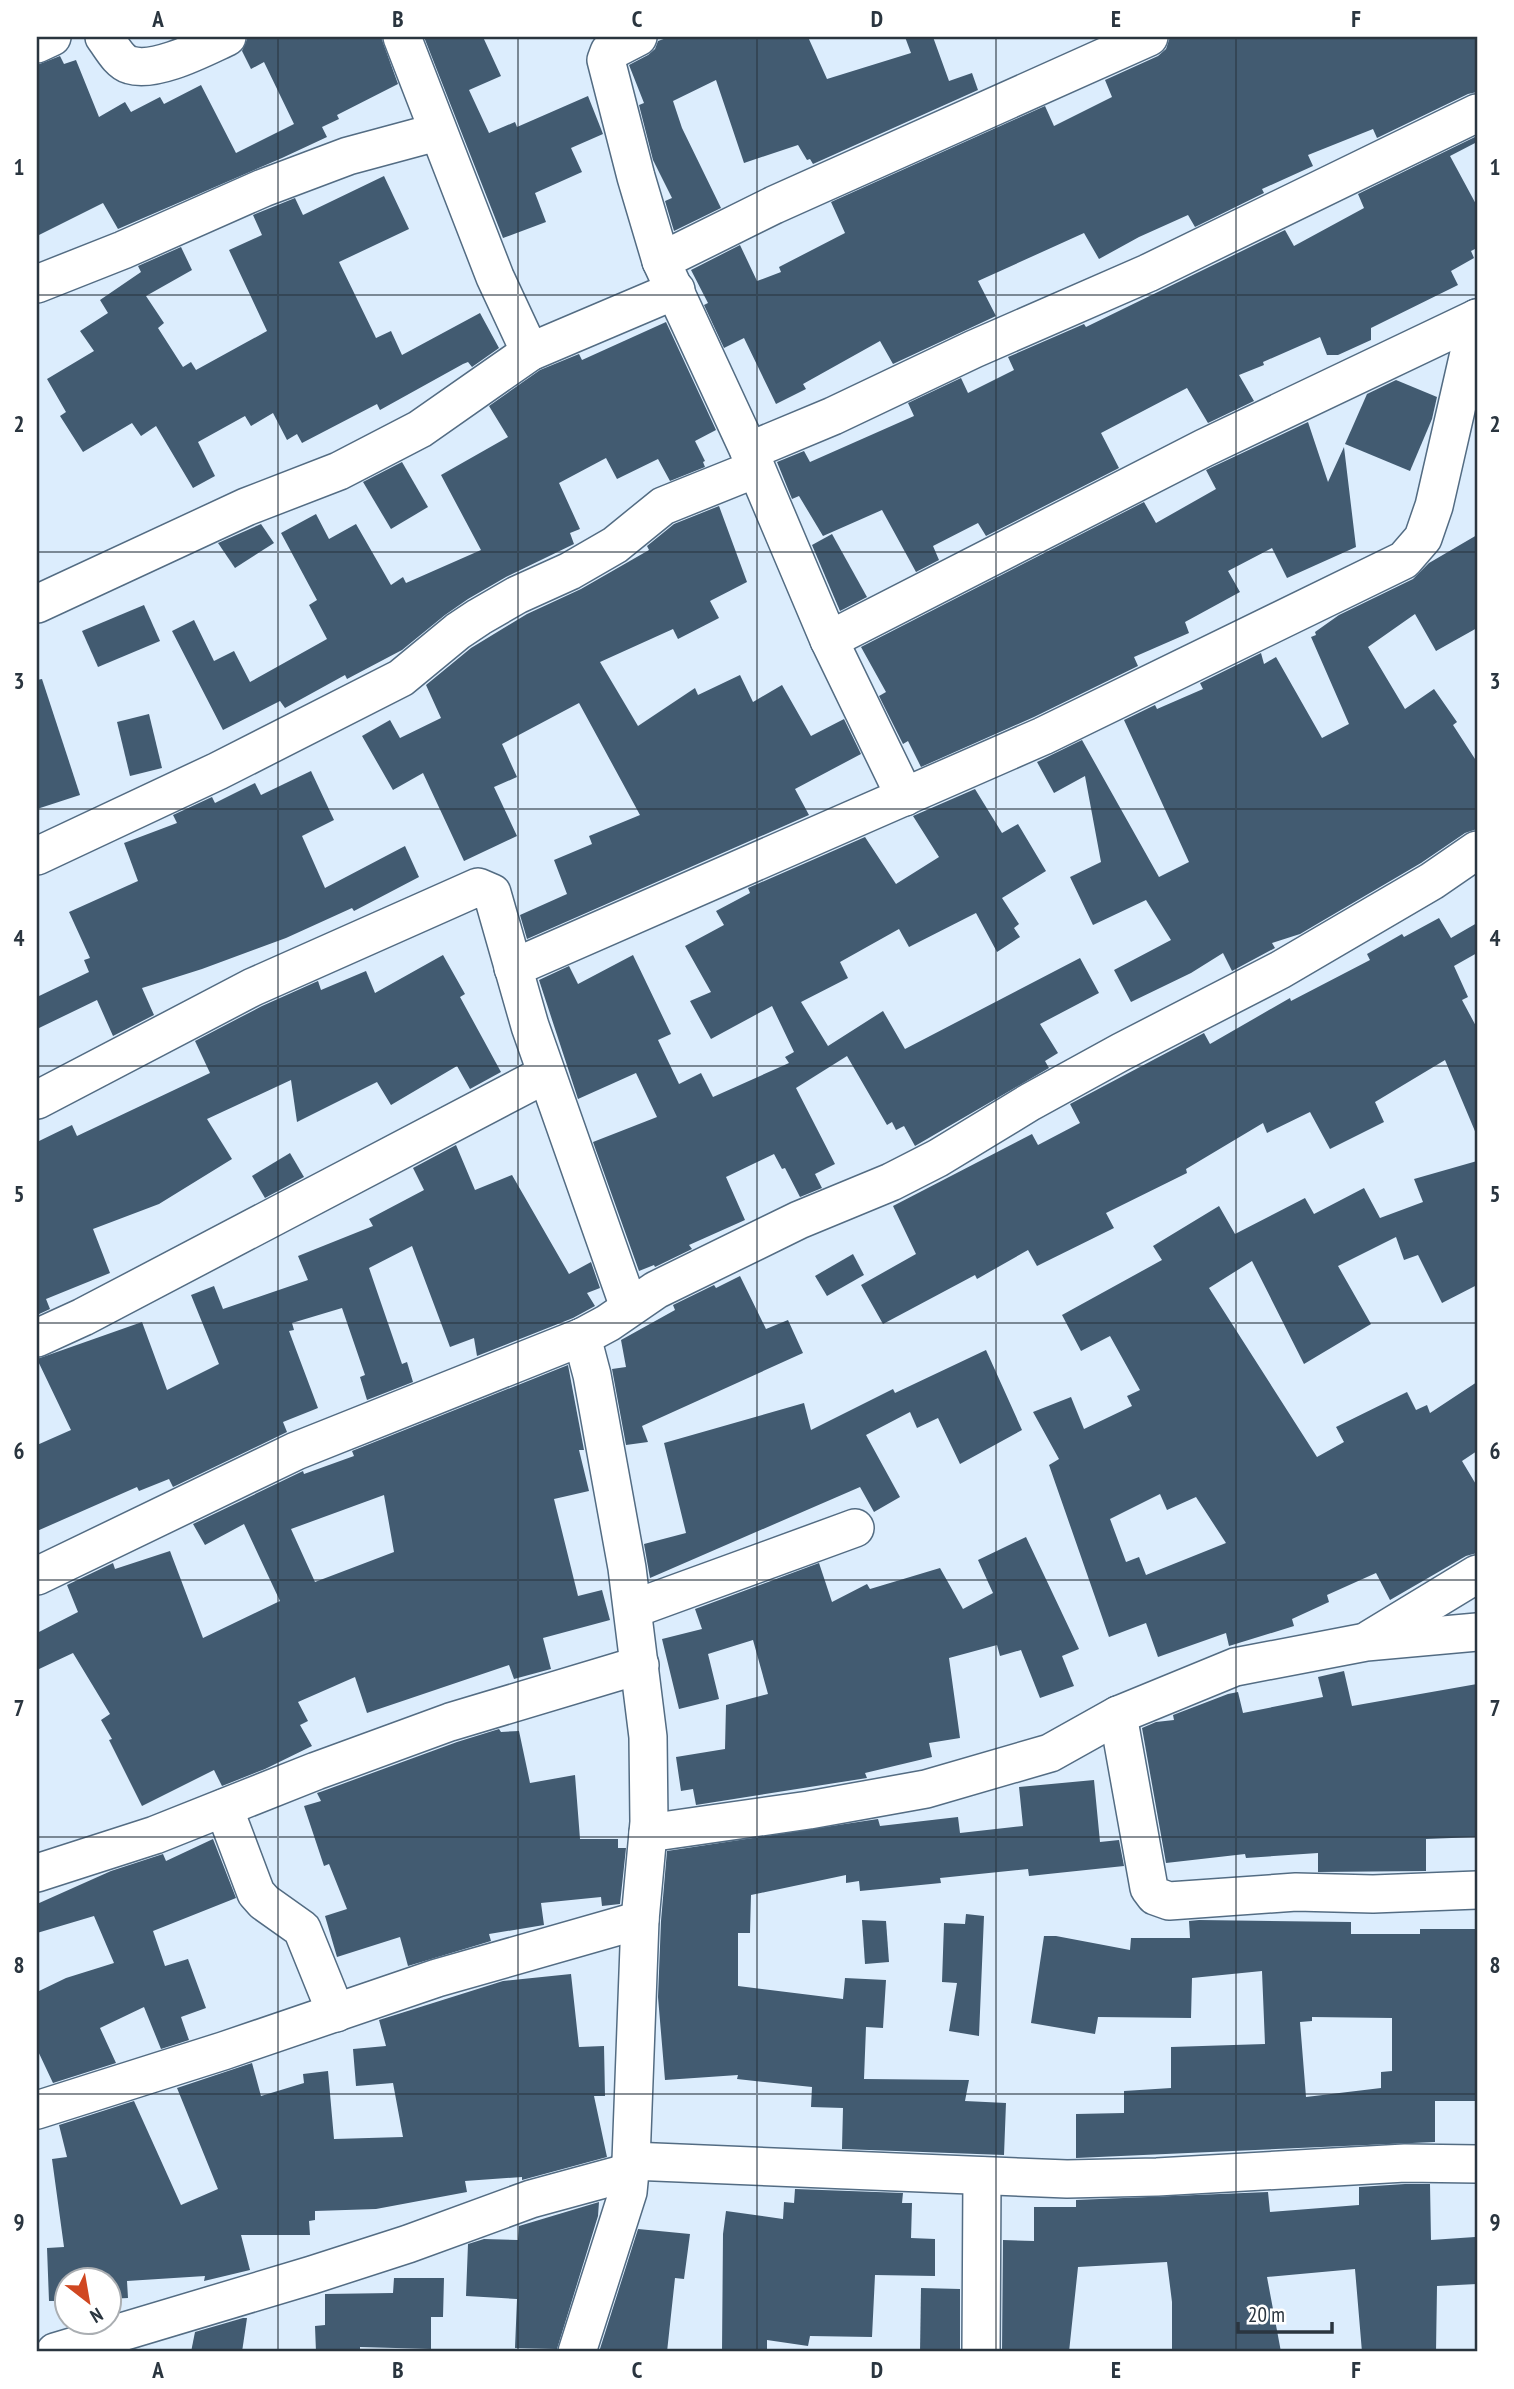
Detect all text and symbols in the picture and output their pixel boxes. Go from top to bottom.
text: A [151,4,164,33]
text: B [392,4,404,33]
text: C [632,4,643,33]
text: D [871,4,883,33]
text: E [1111,4,1121,33]
text: F [1351,4,1361,33]
text: 1 [14,152,25,181]
text: 1 [1490,152,1501,181]
text: 2 [14,409,25,438]
text: 2 [1490,409,1501,438]
text: 3 [14,666,25,695]
text: 3 [1490,666,1501,695]
text: 4 [14,923,25,952]
text: 4 [1490,923,1501,952]
text: 5 [14,1179,25,1208]
text: 5 [1490,1179,1501,1208]
text: 6 [14,1436,25,1465]
text: 6 [1490,1436,1501,1465]
text: 7 [14,1693,25,1722]
text: 7 [1490,1693,1501,1722]
text: 8 [14,1950,25,1979]
text: 8 [1490,1950,1501,1979]
text: 9 [14,2207,25,2236]
text: 9 [1490,2207,1501,2236]
north arrow [52,2266,122,2336]
scale bar [1238,2291,1332,2335]
text: 20 m [1248,2301,1285,2328]
text: N [86,2303,107,2329]
text: A [151,2355,164,2384]
text: B [392,2355,404,2384]
text: C [632,2355,643,2384]
text: D [871,2355,883,2384]
text: E [1111,2355,1121,2384]
text: F [1351,2355,1361,2384]

